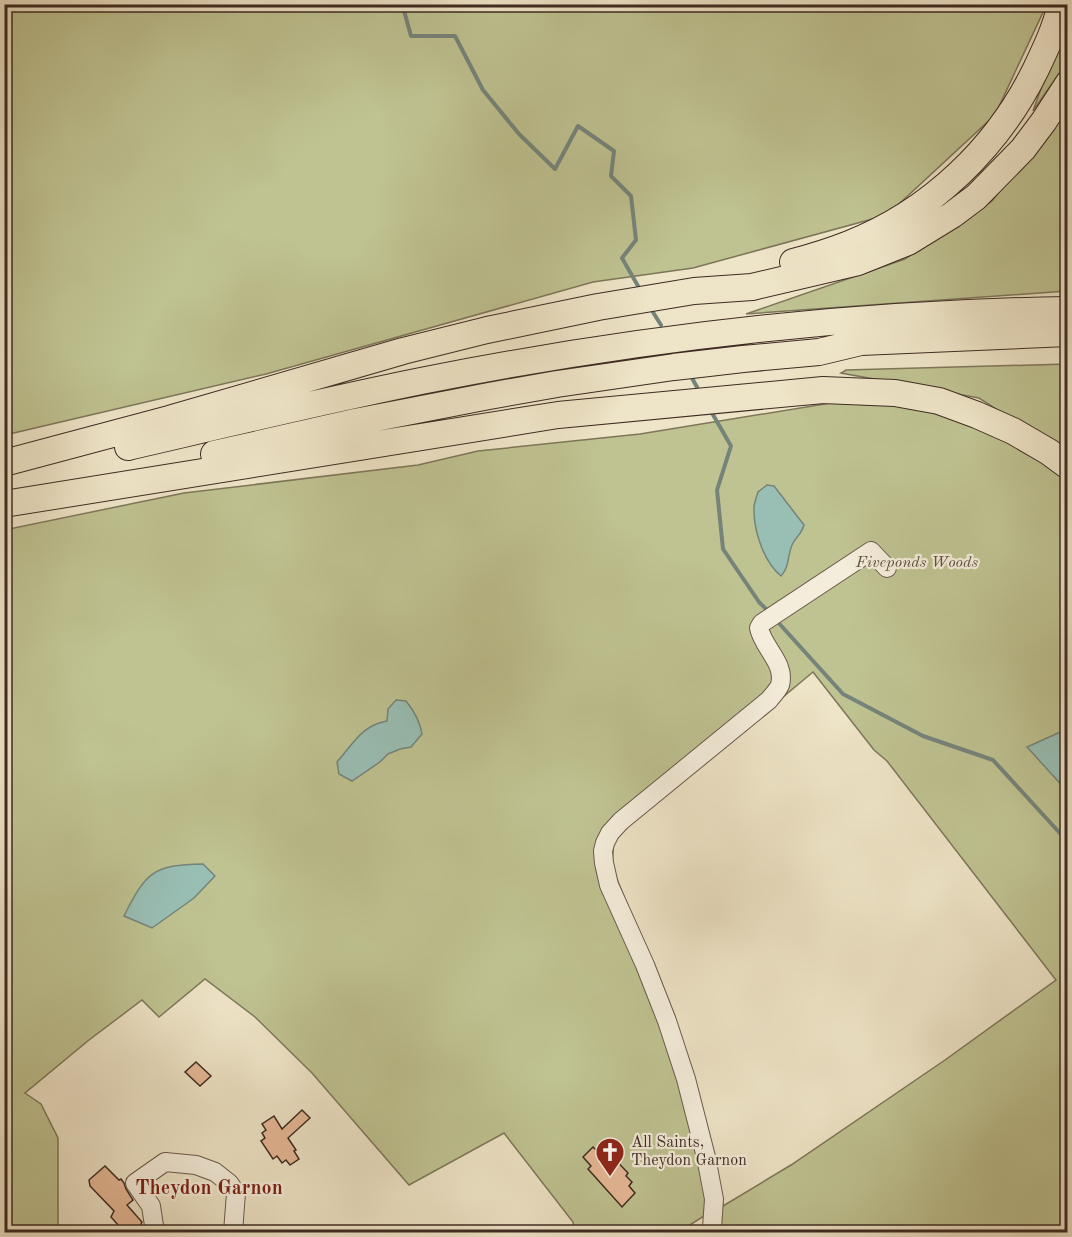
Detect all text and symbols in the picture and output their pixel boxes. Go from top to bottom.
park label: Fiveponds Woods [855,555,978,571]
place label: All Saints, Theydon Garnon [631,1135,747,1169]
church icon: All Saints, Theydon Garnon [594,1136,626,1178]
district label: Theydon Garnon [135,1179,283,1199]

